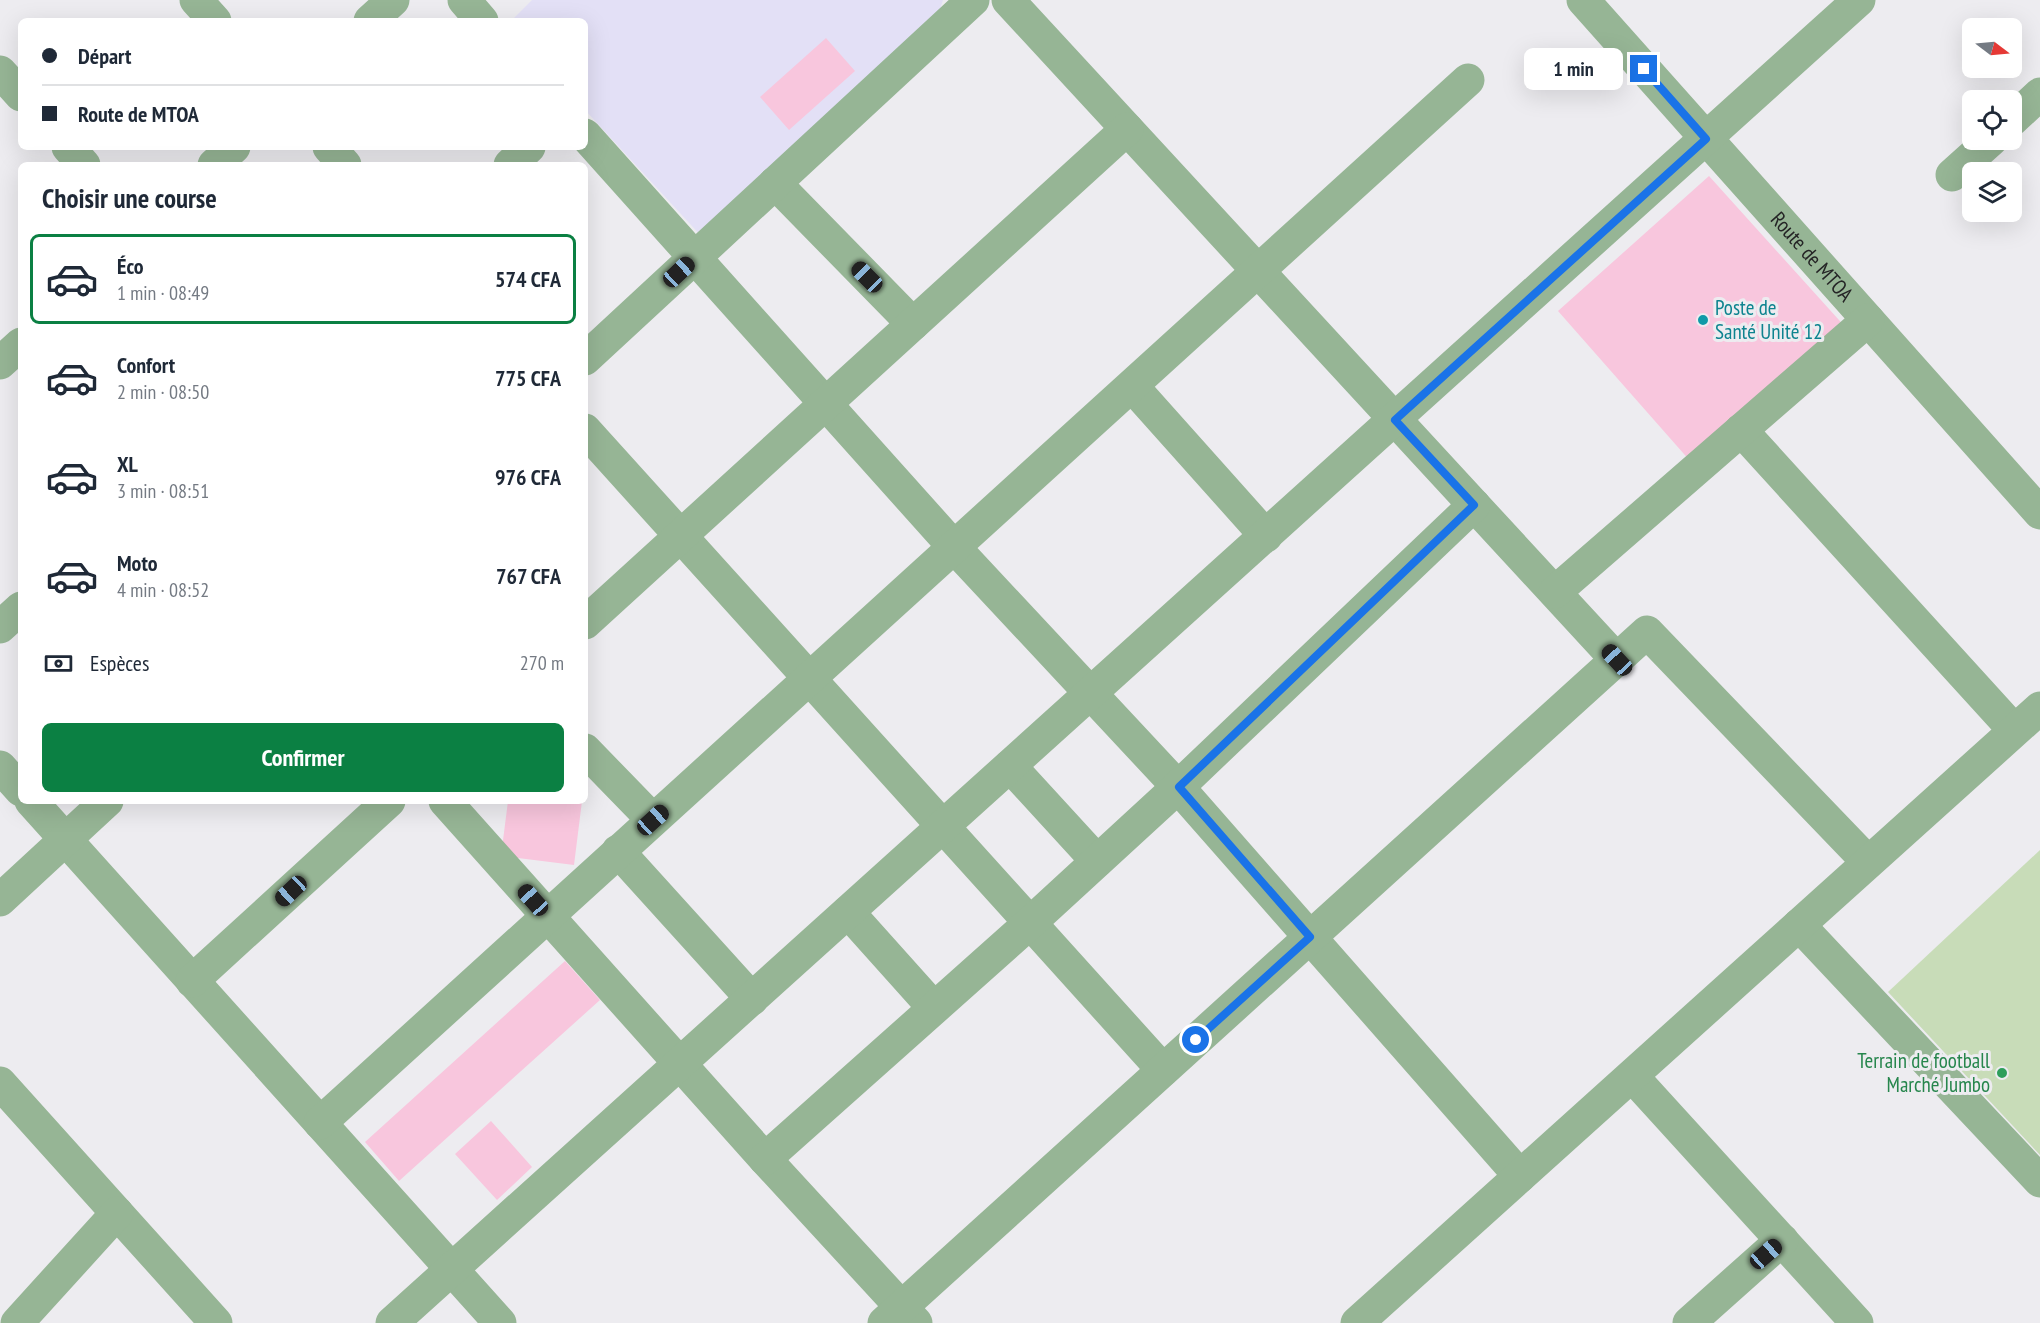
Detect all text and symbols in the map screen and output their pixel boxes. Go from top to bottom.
north arrow [1962,18,2022,78]
map controls [1962,18,2022,222]
text: Départ [78,42,132,70]
callout: 1 min [1524,48,1623,90]
route end [1630,55,1657,82]
text: 1 min [1553,56,1594,82]
button: locate [1962,90,2022,150]
text: Route de MTOA [78,100,199,128]
button: layers [1962,162,2022,222]
text: Choisir une course [42,181,217,215]
street label: Route de MTOA [1765,206,1859,307]
icon: car [45,252,99,306]
text: Éco [117,252,144,280]
car [660,253,698,291]
car [848,258,886,296]
text: 574 CFA [495,265,561,293]
text: 1 min · 08:49 [117,280,209,306]
place label: Poste de Santé Unité 12 [1715,294,1823,345]
marker: Poste de Santé Unité 12 [1696,313,1710,327]
icon: car [45,351,99,405]
text: Confort [117,351,175,379]
text: 775 CFA [495,364,561,392]
text: 2 min · 08:50 [117,379,209,405]
icon: car [45,450,99,504]
text: XL [117,450,138,478]
text: 976 CFA [495,463,561,491]
text: 3 min · 08:51 [117,478,209,504]
icon: car [45,549,99,603]
text: Moto [117,549,158,577]
text: 767 CFA [496,562,561,590]
text: 4 min · 08:52 [117,577,209,603]
car [1598,641,1636,679]
icon: cash [42,647,75,680]
text: Espèces [90,649,149,677]
text: 270 m [520,650,564,676]
button: Confirmer [42,723,564,792]
car [634,801,672,839]
car [272,872,310,910]
car [514,881,552,919]
route start [1182,1026,1209,1053]
place label: Terrain de football Marché Jumbo [1857,1047,1990,1098]
marker: Terrain de football Marché Jumbo [1995,1066,2009,1080]
car [1747,1235,1785,1273]

